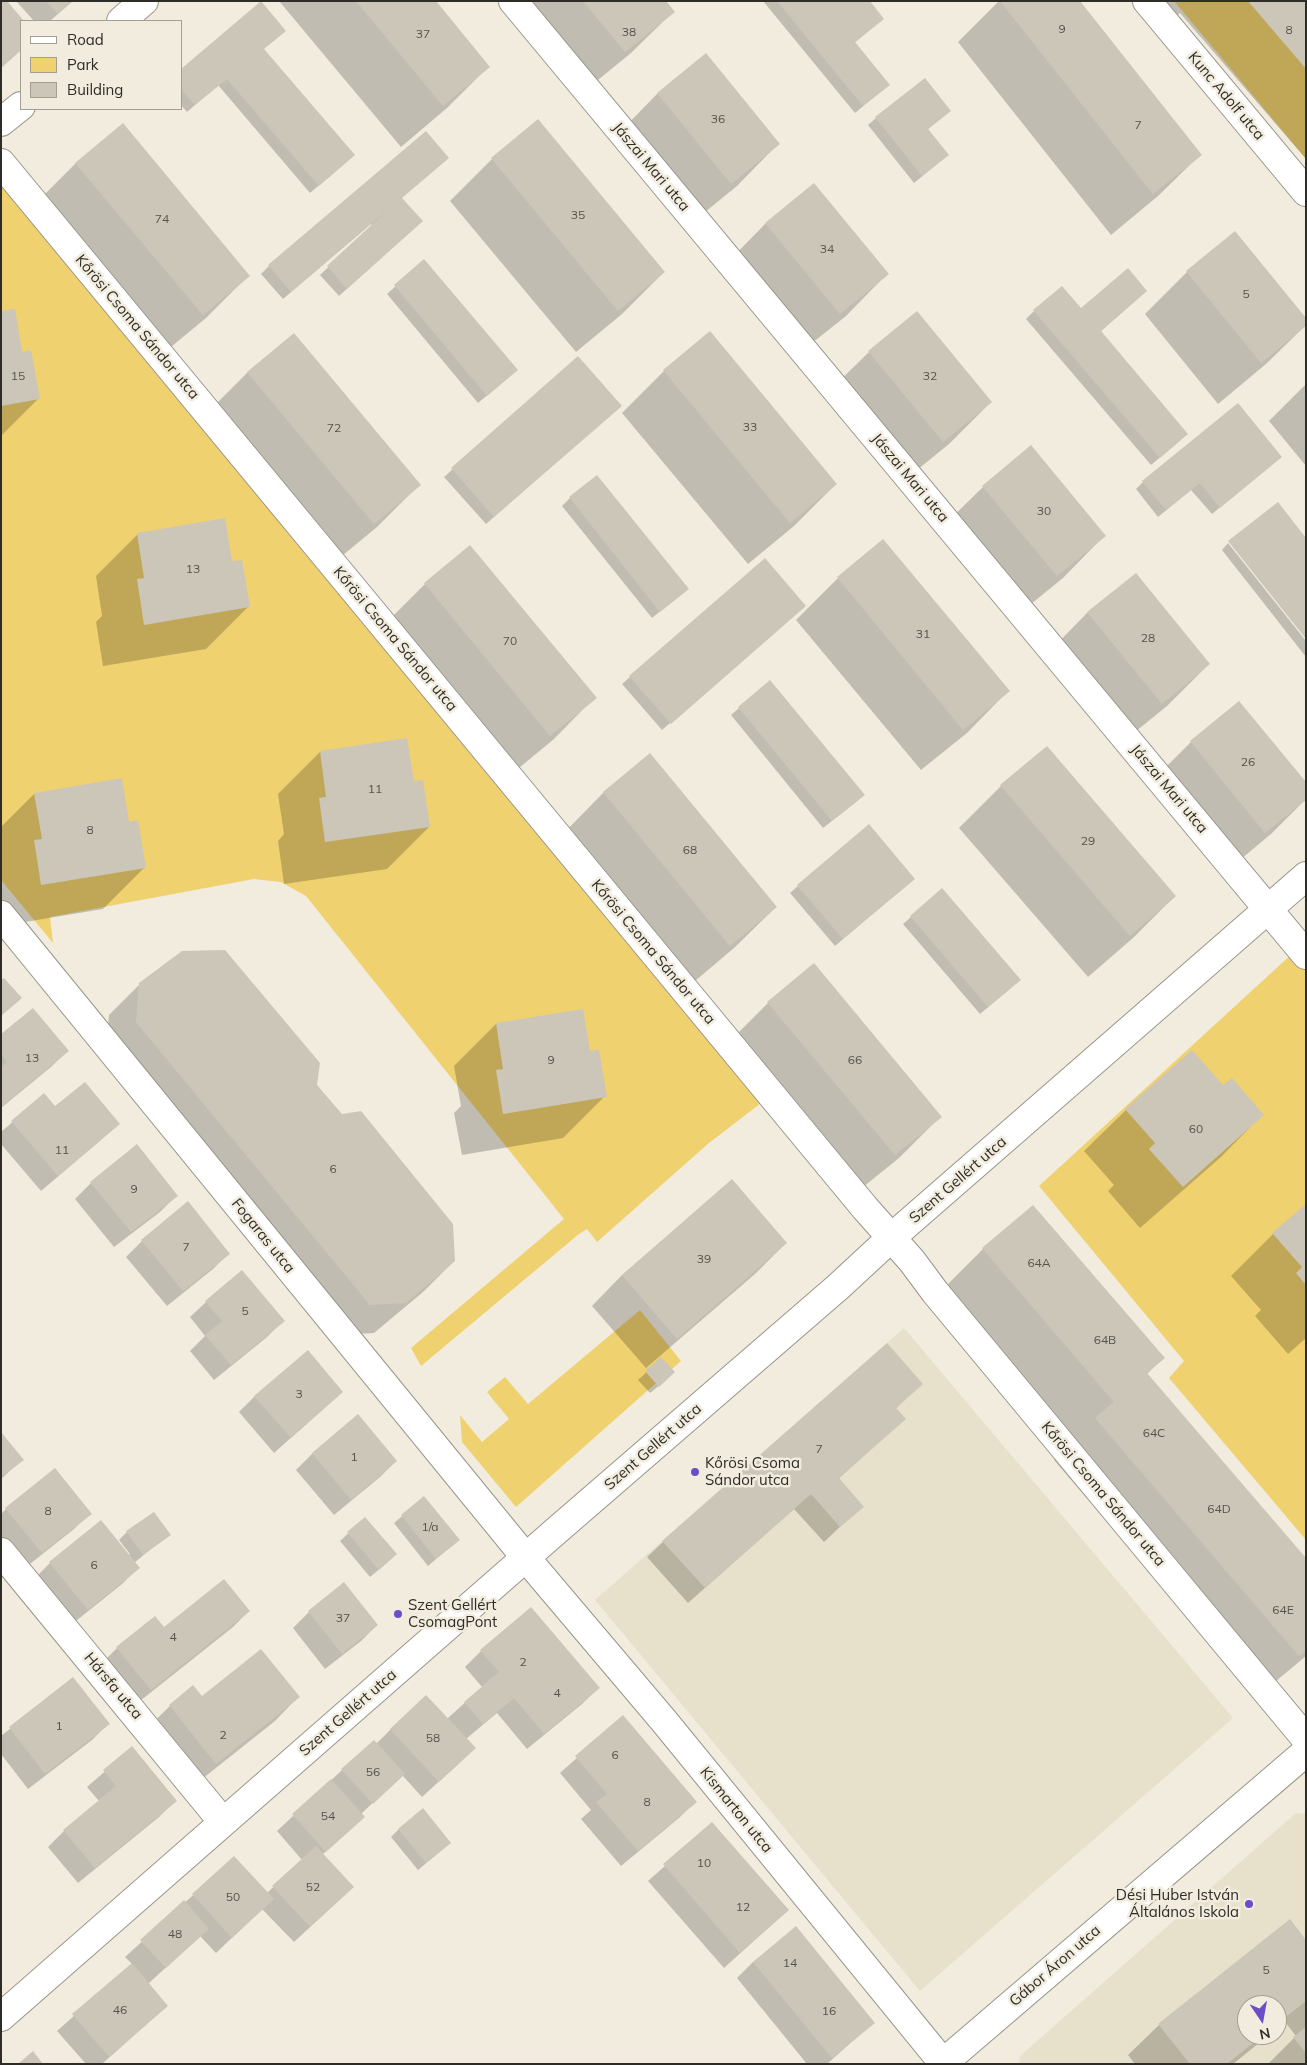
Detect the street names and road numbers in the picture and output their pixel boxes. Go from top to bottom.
street label: Kunc Adolf utca [1184,48,1268,144]
street label: Jászai Mari utca [609,119,693,215]
street label: Kőrösi Csoma Sándor utca [71,251,203,403]
street label: Jászai Mari utca [868,430,952,526]
street label: Kőrösi Csoma Sándor utca [329,563,461,715]
street label: Jászai Mari utca [1127,741,1211,837]
street label: Kőrösi Csoma Sándor utca [587,876,719,1028]
street label: Szent Gellért utca [906,1133,1010,1227]
street label: Fogaras utca [227,1195,299,1277]
street label: Szent Gellért utca [601,1400,705,1494]
street label: Kőrösi Csoma Sándor utca [1037,1418,1169,1570]
street label: Hársfa utca [80,1649,146,1723]
street label: Szent Gellért utca [296,1666,400,1760]
street label: Kismarton utca [696,1763,776,1857]
street label: Gábor Áron utca [1006,1922,1104,2010]

